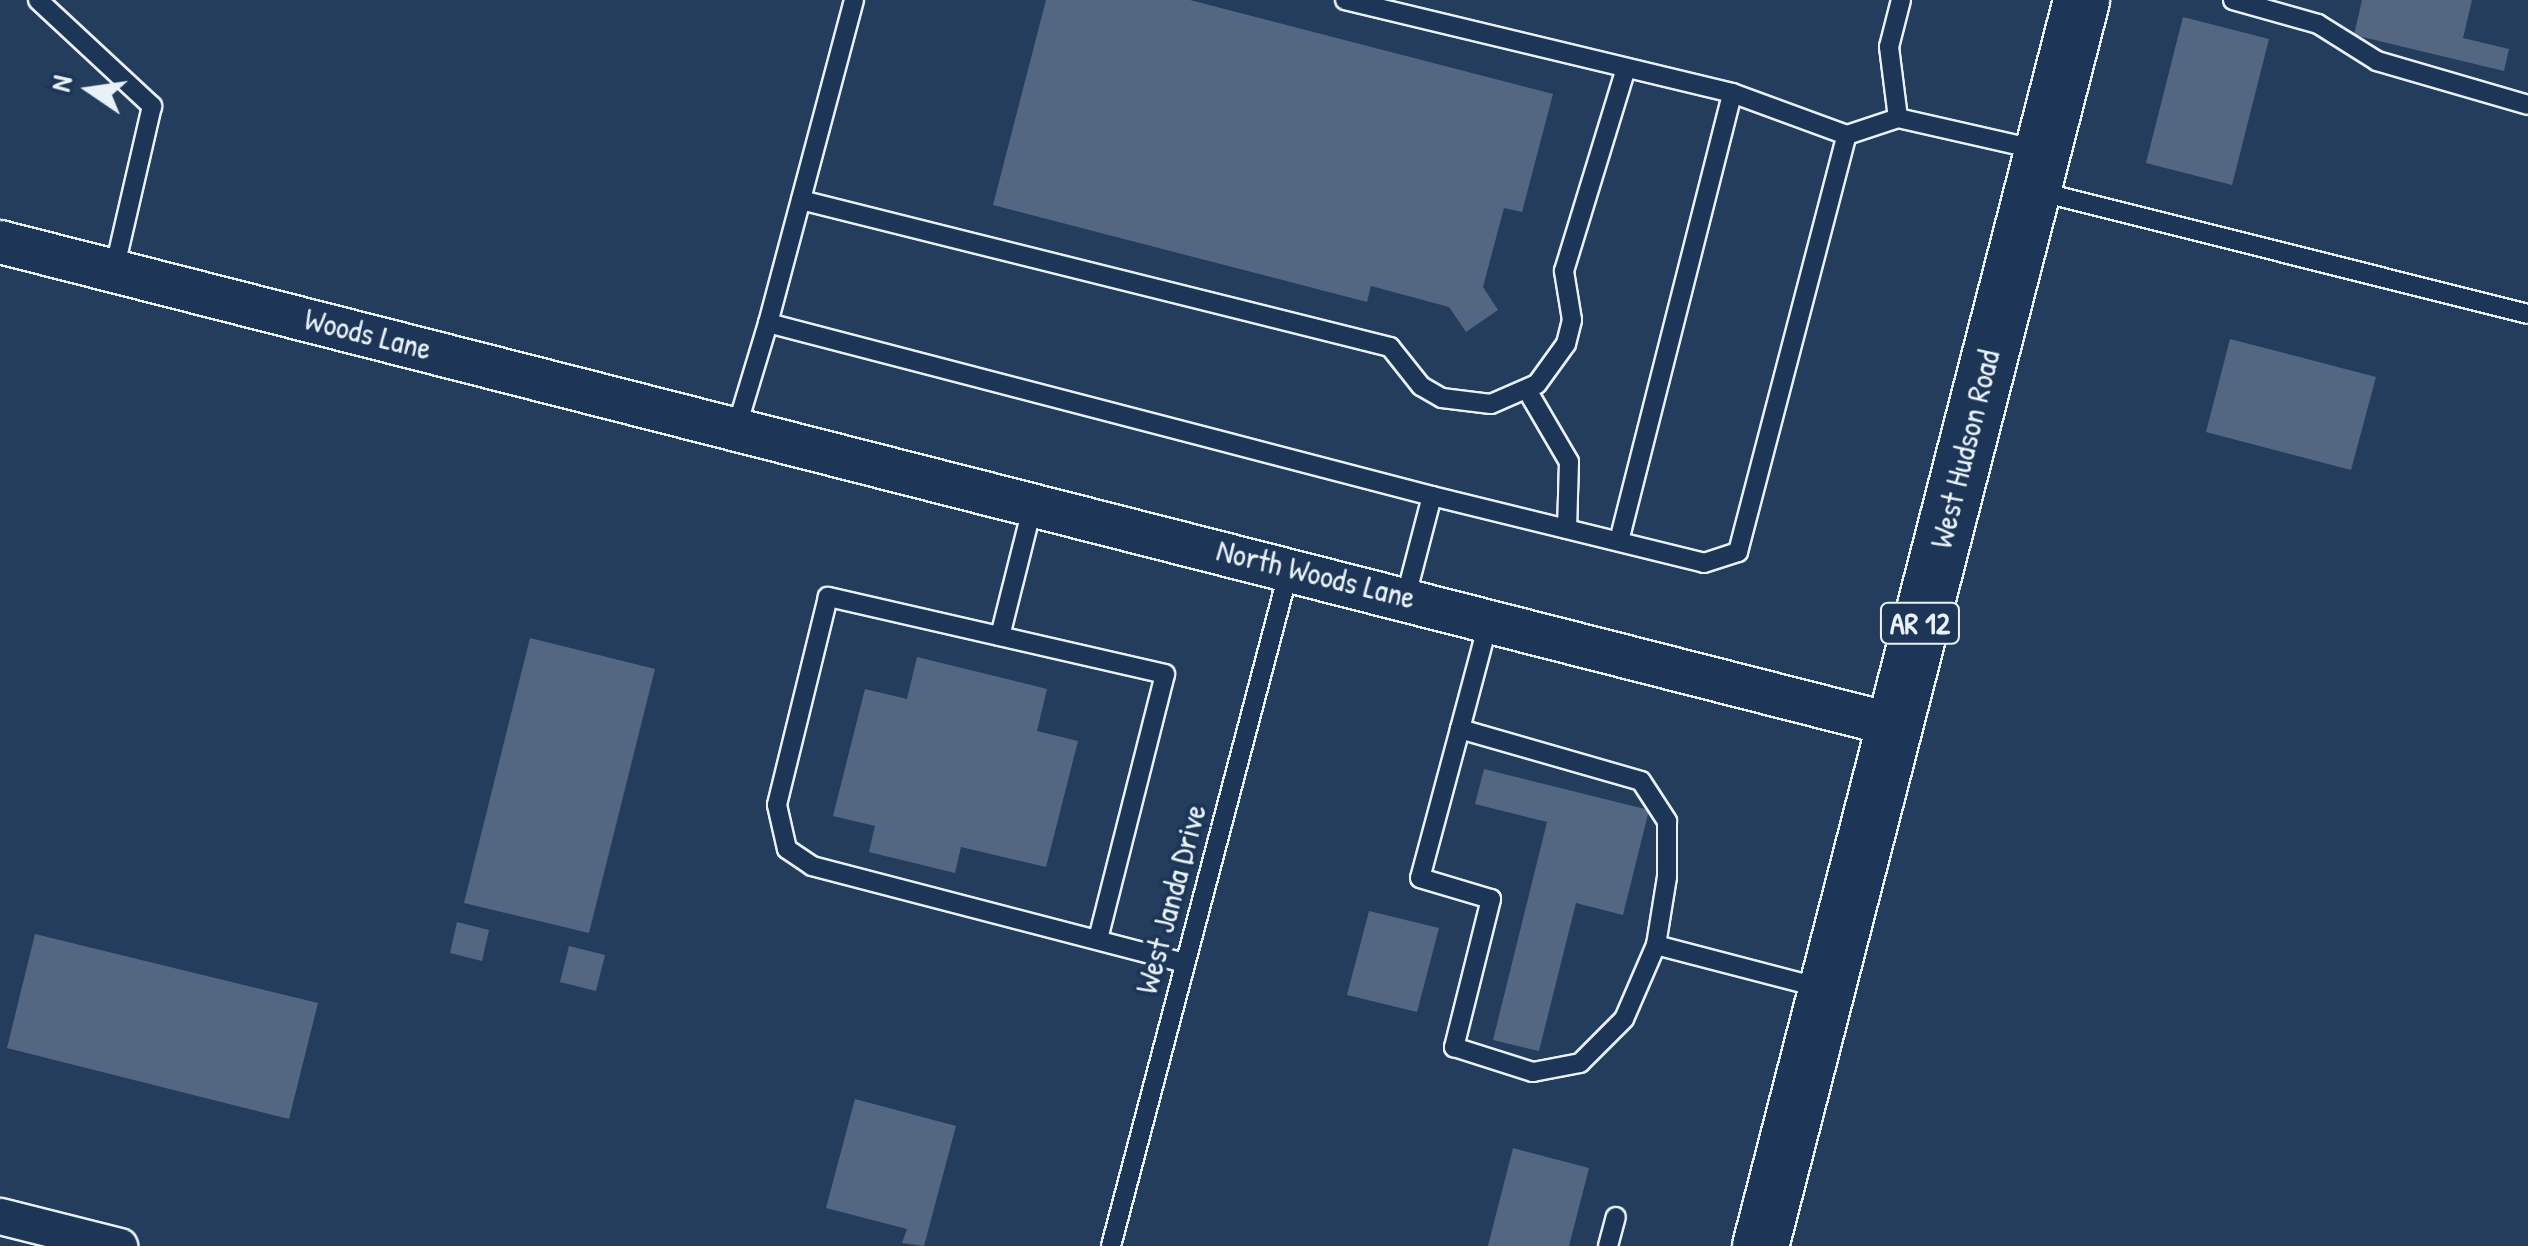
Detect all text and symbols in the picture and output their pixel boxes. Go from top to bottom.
north arrow [40,40,140,140]
text: N [41,72,81,95]
street label: Woods Lane [301,300,435,368]
street label: West Hudson Road [1922,346,2008,552]
street label: North Woods Lane [1213,531,1419,617]
road number: AR 12 [1878,598,1962,648]
street label: West Janda Drive [1127,800,1215,998]

